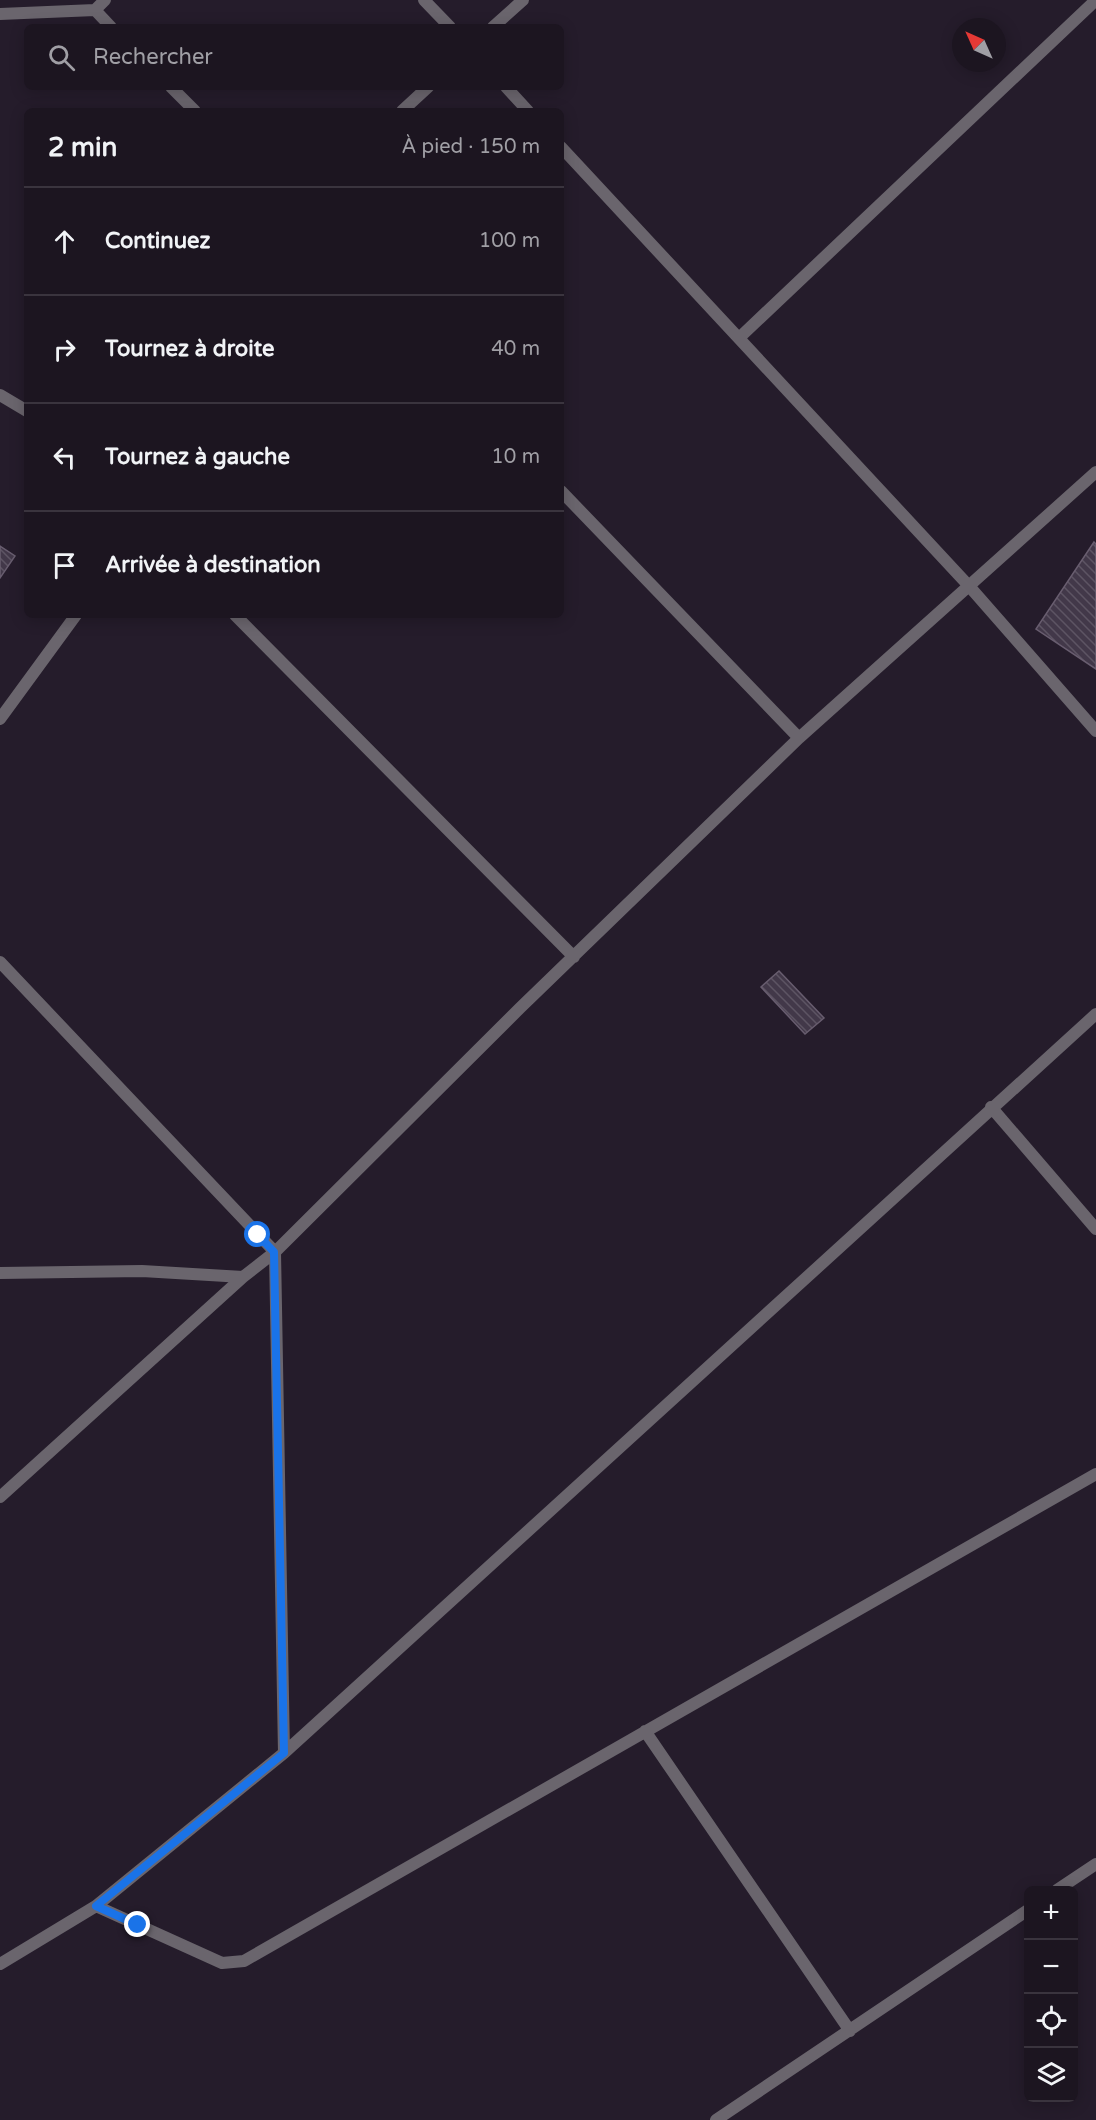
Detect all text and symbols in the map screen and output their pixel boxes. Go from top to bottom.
north arrow [952,18,1006,72]
search box [24,24,564,90]
icon: search [45,41,78,74]
text: Rechercher [93,44,213,70]
text: 2 min [48,132,117,163]
text: À pied · 150 m [402,135,540,159]
icon: ahead [48,225,81,258]
text: Continuez [105,228,210,254]
text: 100 m [479,229,540,253]
icon: right [48,333,81,366]
text: Tournez à droite [105,336,274,362]
text: 40 m [491,337,540,361]
icon: left [48,441,81,474]
text: Tournez à gauche [105,444,290,470]
text: 10 m [491,445,540,469]
icon: arrive [48,549,81,582]
text: Arrivée à destination [105,552,321,578]
route start [244,1221,270,1247]
map controls [1024,1886,1078,2102]
button: + [1024,1886,1078,1940]
route end [124,1911,150,1937]
button: − [1024,1940,1078,1994]
button: locate [1024,1994,1078,2048]
button: layers [1024,2048,1078,2102]

